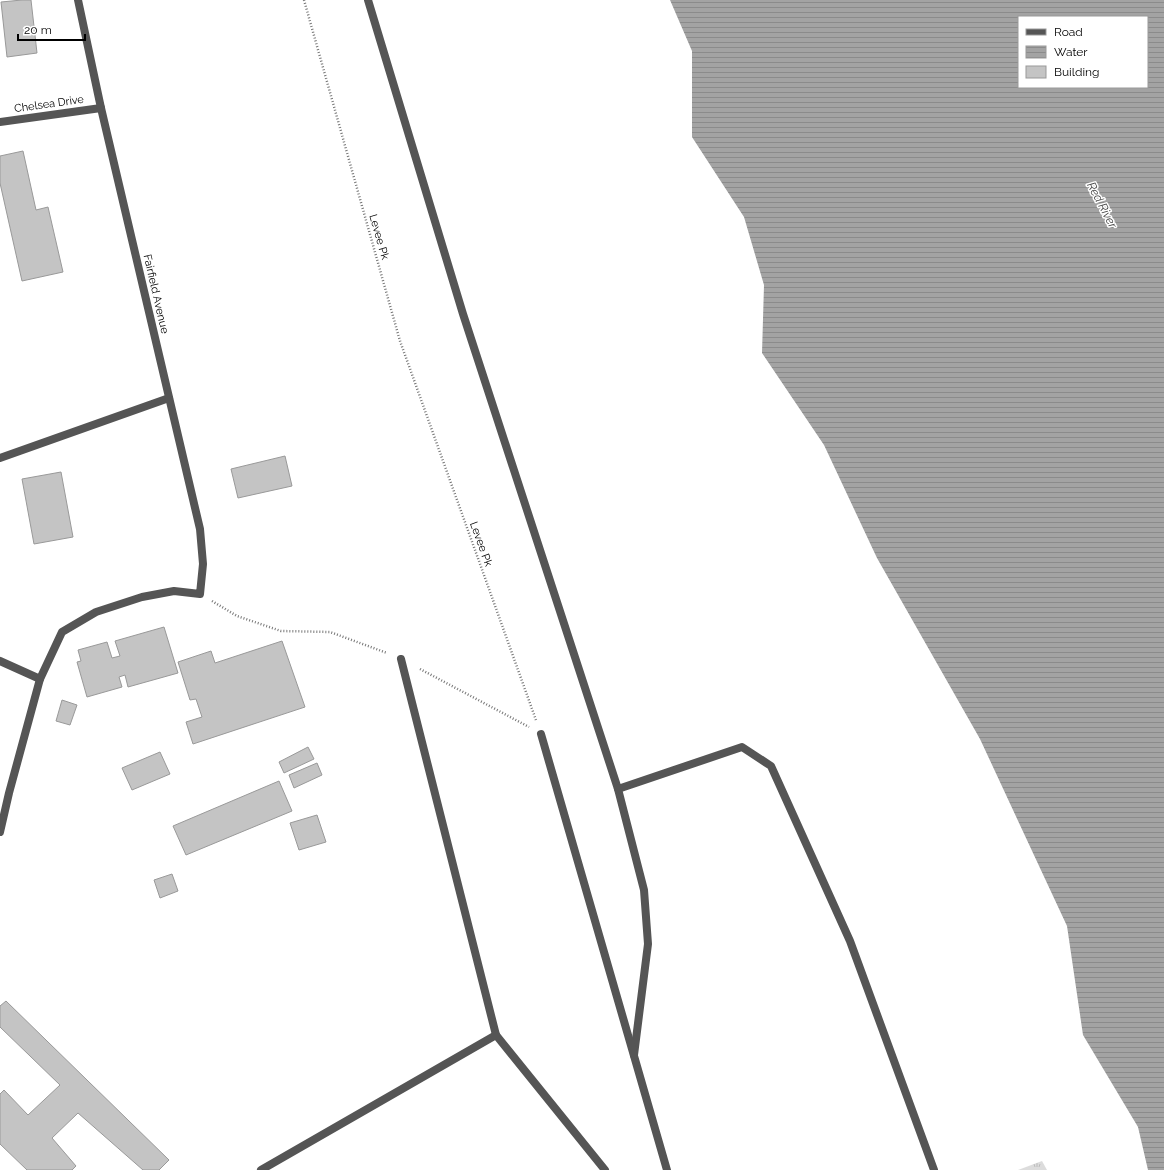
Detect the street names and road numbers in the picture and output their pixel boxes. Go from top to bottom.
street label: Chelsea Drive [13,93,85,115]
street label: Levee Pk [366,213,392,261]
street label: Fairfield Avenue [141,253,172,335]
street label: Levee Pk [467,520,495,568]

